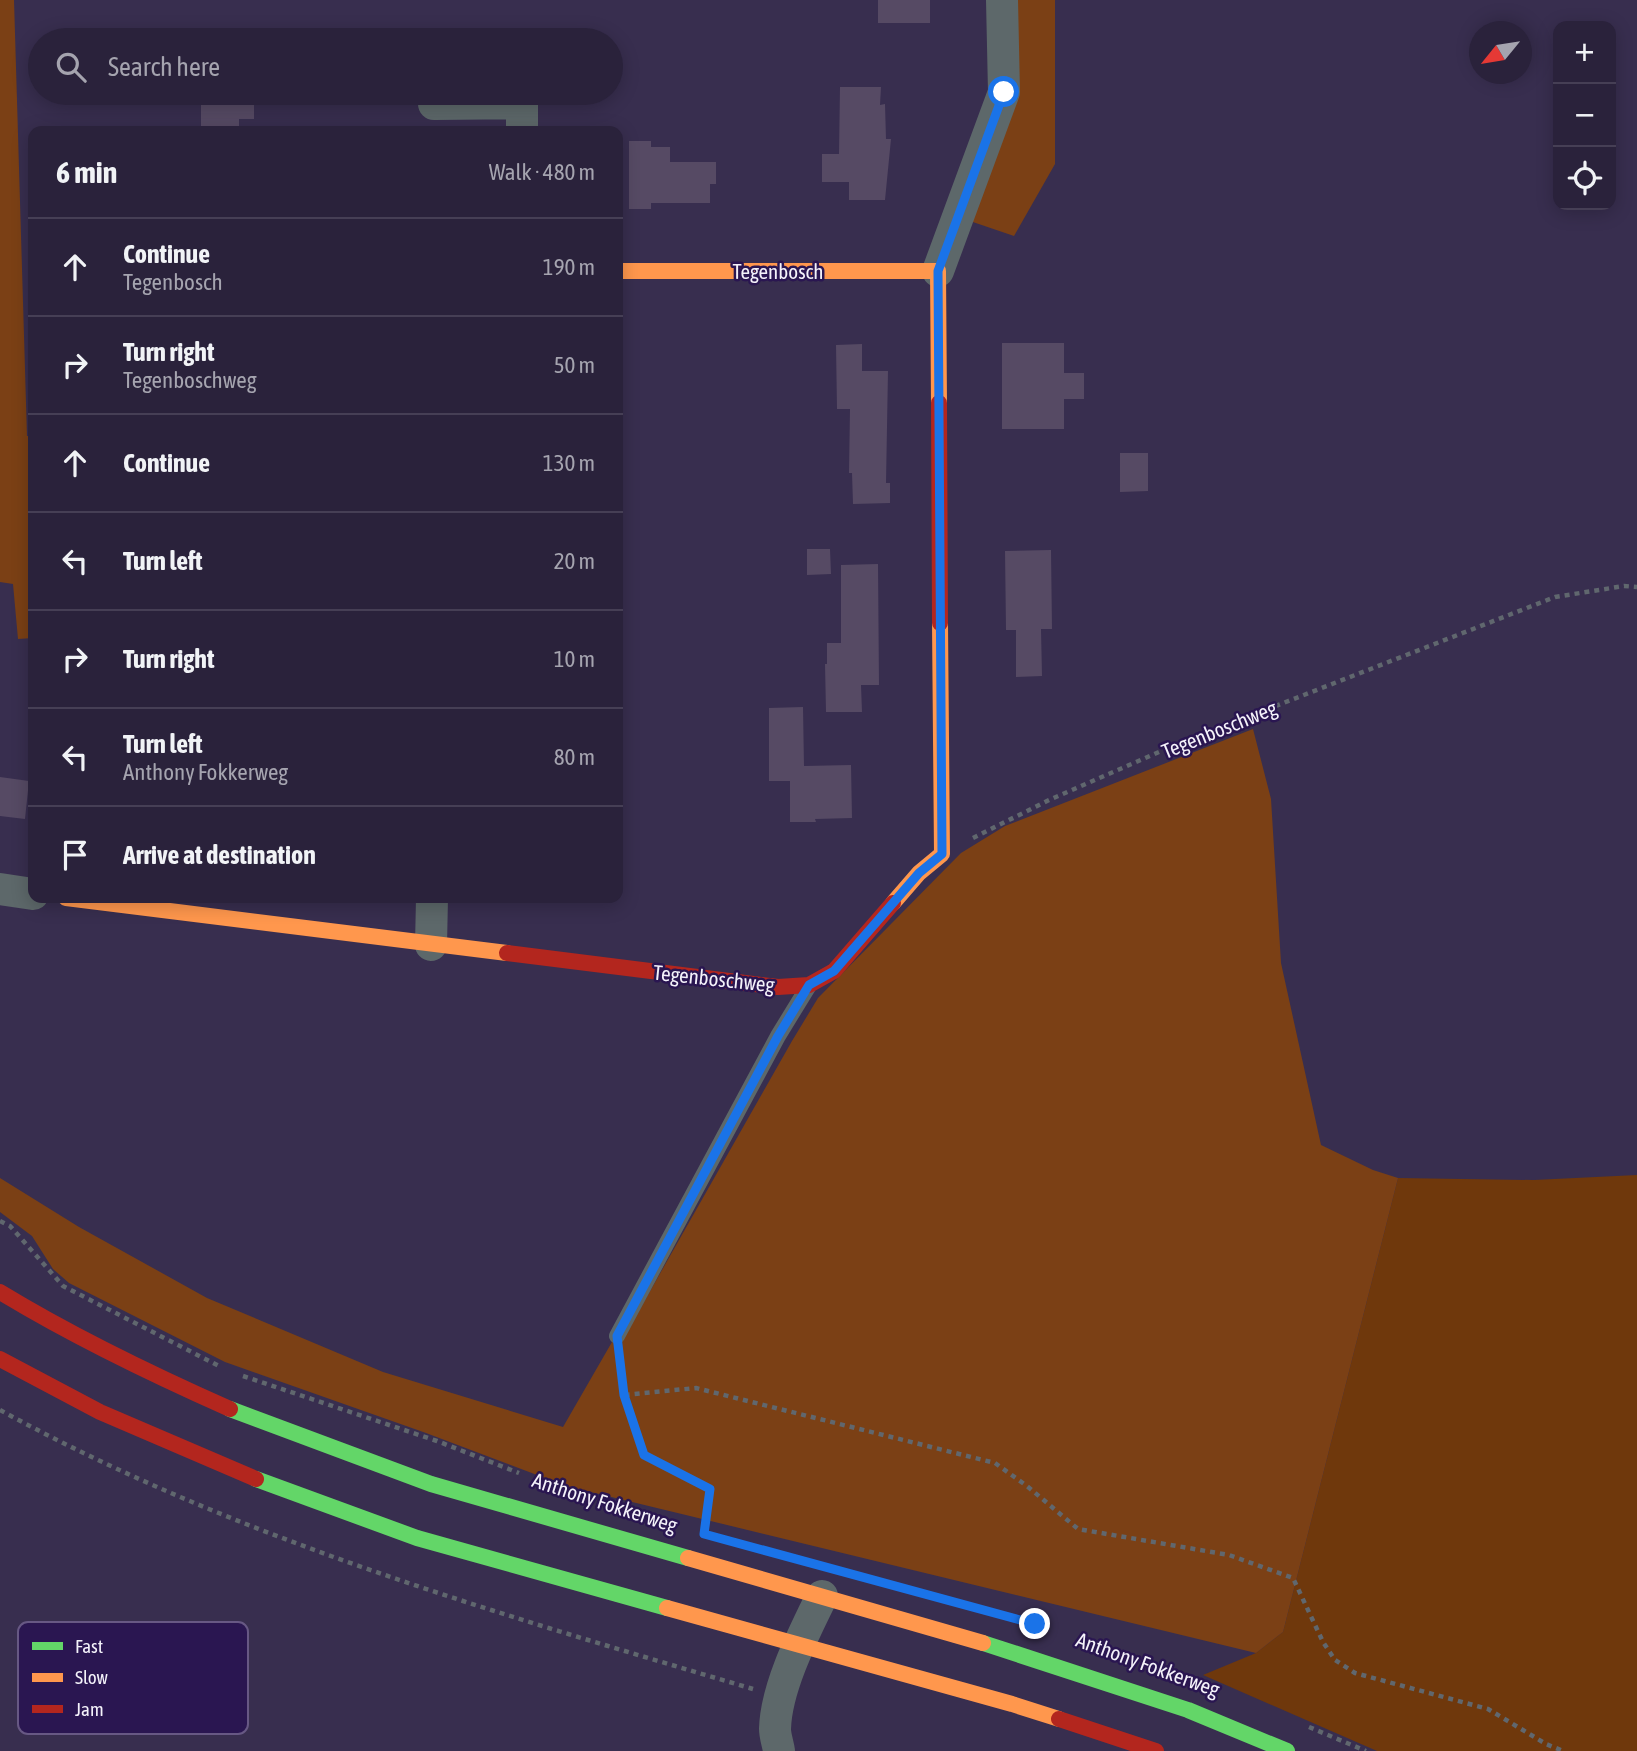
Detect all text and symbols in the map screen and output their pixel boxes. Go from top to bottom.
north arrow [1469,21,1532,84]
map controls [1553,21,1616,210]
button: + [1553,21,1616,84]
search box [28,28,623,105]
icon: search [52,48,90,86]
text: Search here [108,52,220,82]
route start [988,76,1019,107]
button: − [1553,84,1616,147]
button: locate [1553,147,1616,210]
text: 6 min [56,155,117,189]
text: Walk · 480 m [489,159,595,185]
text: Continue [123,239,210,269]
icon: ahead [56,248,94,286]
text: 190 m [543,254,595,280]
street label: Tegenbosch [732,259,824,283]
text: Tegenbosch [123,269,223,295]
text: Turn right [123,337,214,367]
icon: right [56,346,94,384]
text: 50 m [554,352,595,378]
text: Tegenboschweg [123,367,257,393]
icon: ahead [56,444,94,482]
text: Continue [123,448,210,478]
text: 130 m [543,450,595,476]
icon: left [56,542,94,580]
text: Turn left [123,546,203,576]
text: 20 m [554,548,595,574]
icon: right [56,640,94,678]
text: Turn right [123,644,214,674]
text: 10 m [554,646,595,672]
street label: Tegenboschweg [1158,695,1280,763]
text: Turn left [123,729,203,759]
icon: left [56,738,94,776]
text: 80 m [554,744,595,770]
text: Anthony Fokkerweg [123,759,288,785]
icon: arrive [56,836,94,874]
text: Arrive at destination [123,840,316,870]
street label: Tegenboschweg [652,960,776,996]
street label: Anthony Fokkerweg [530,1467,680,1537]
route end [1019,1608,1050,1639]
legend [18,1622,248,1734]
street label: Anthony Fokkerweg [1073,1627,1223,1701]
text: Fast [75,1635,103,1657]
text: Slow [75,1666,109,1688]
text: Jam [75,1698,104,1720]

